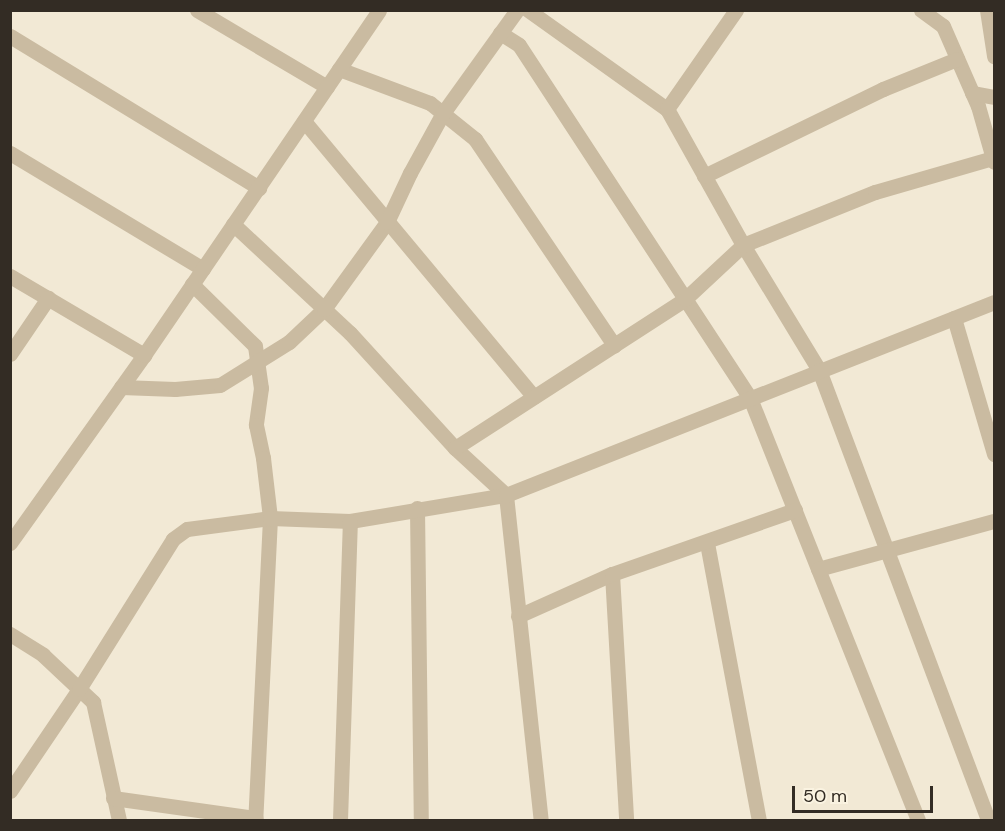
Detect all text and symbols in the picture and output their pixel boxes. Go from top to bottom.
scale bar [795,774,936,812]
text: 50 m [803,784,847,808]

